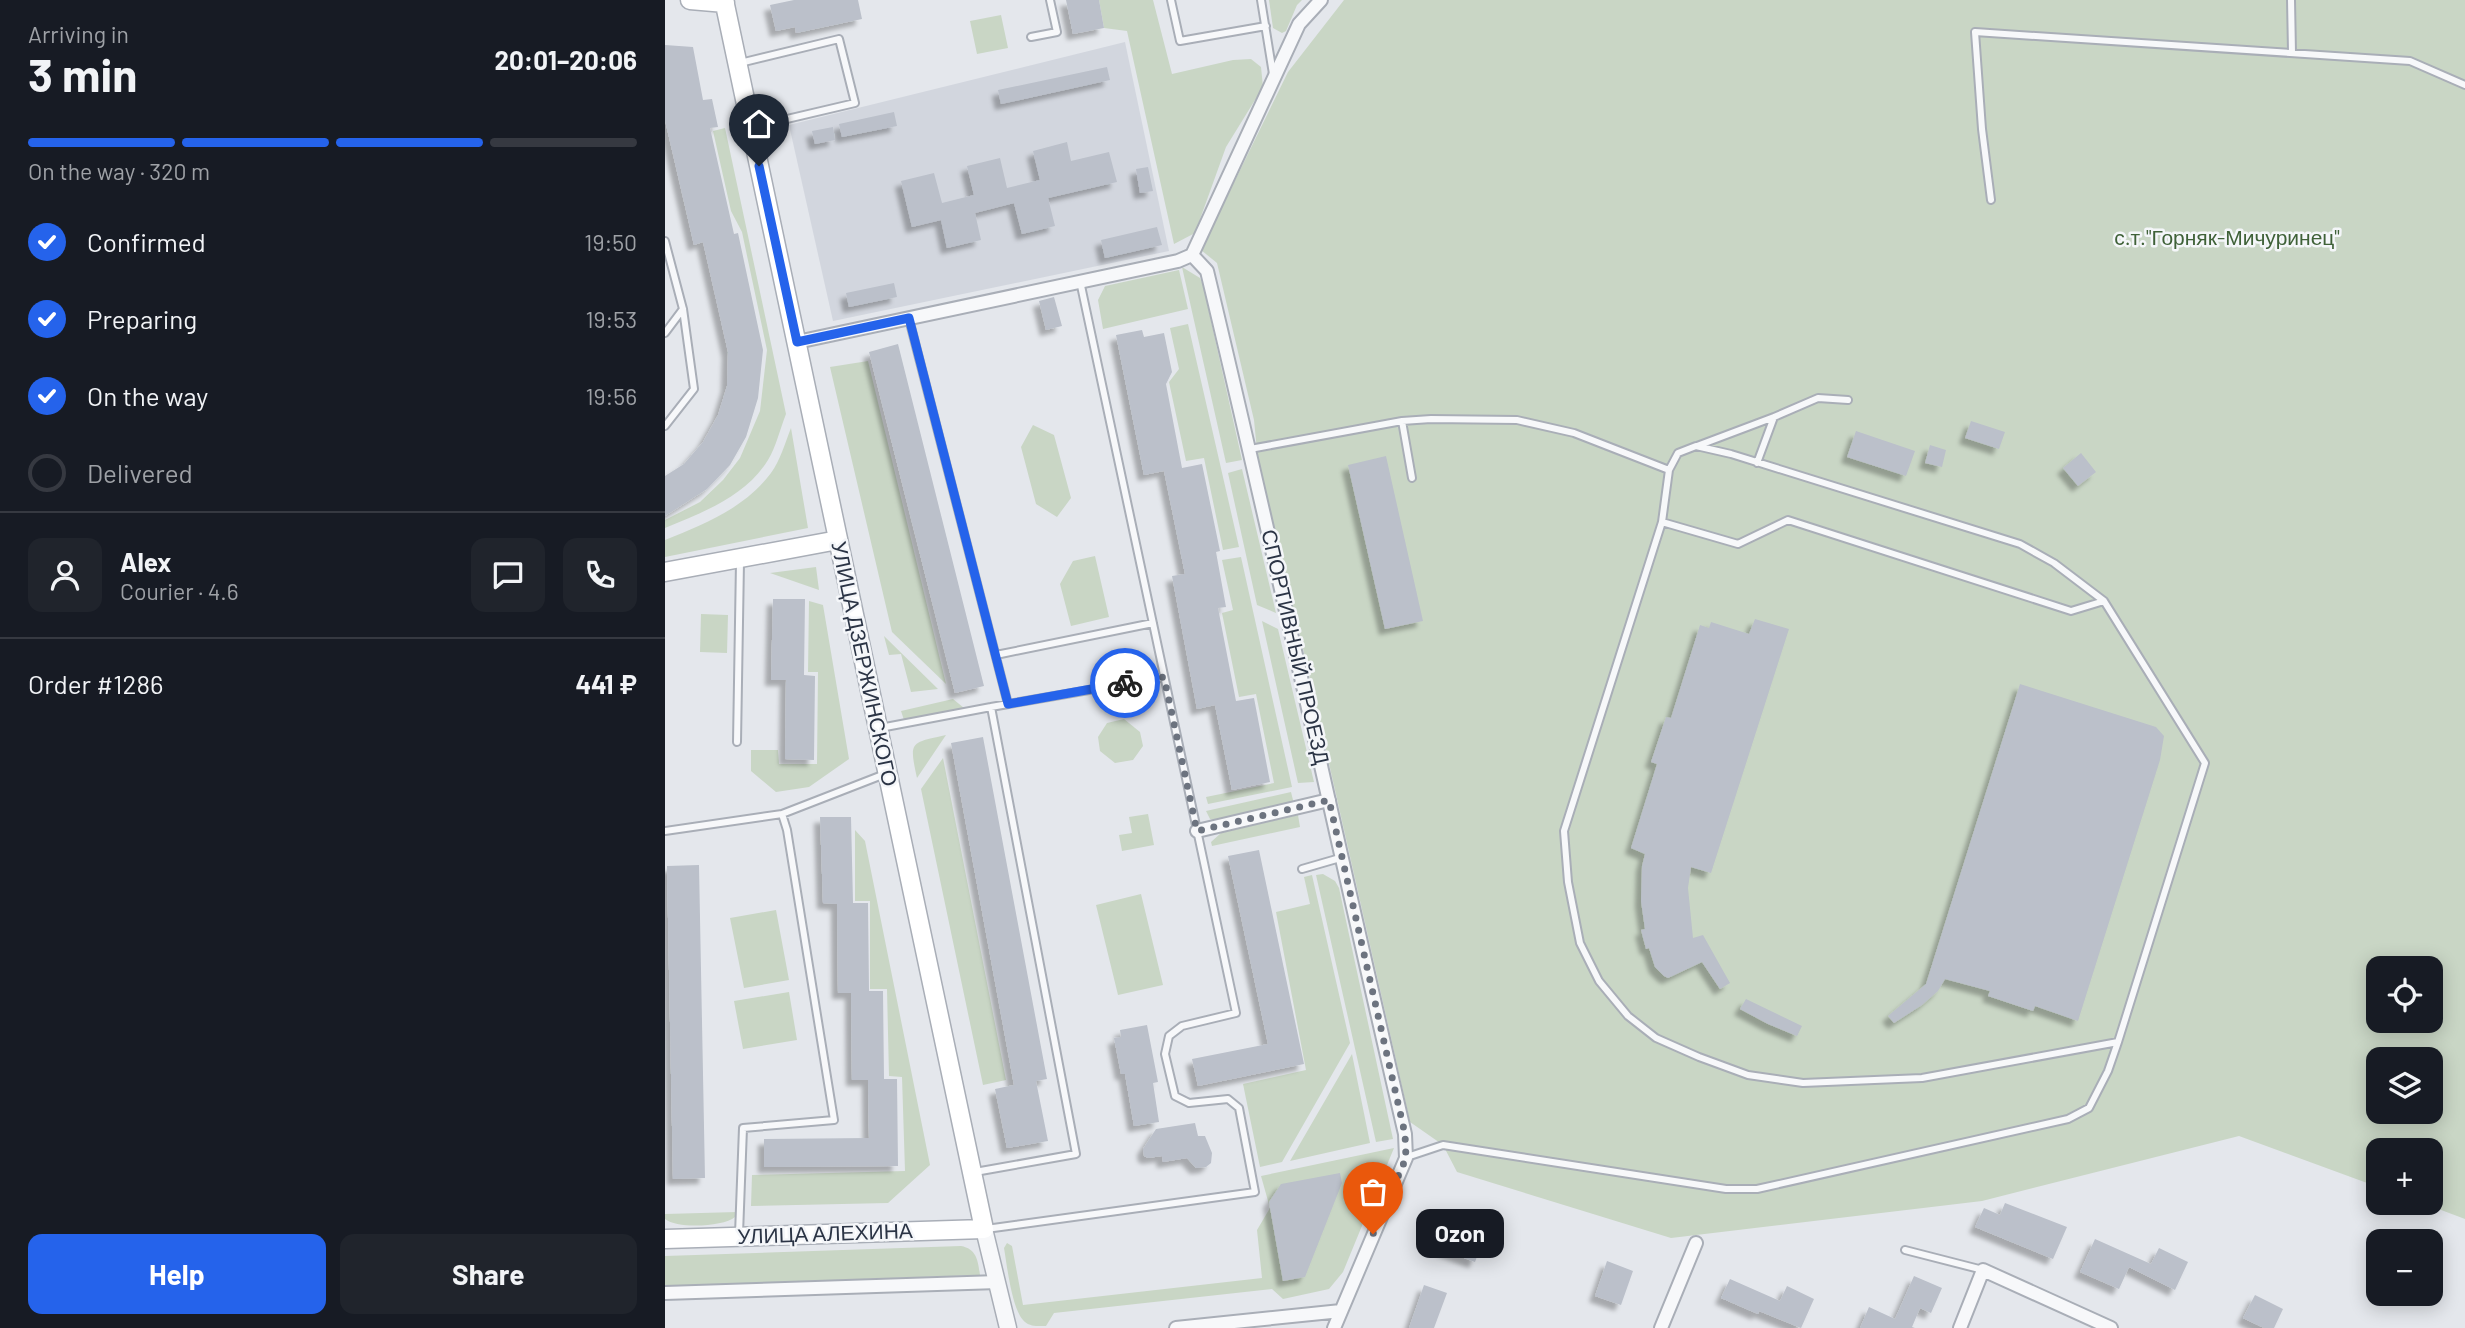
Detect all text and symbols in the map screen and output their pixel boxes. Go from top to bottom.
text: Arriving in [28,20,129,48]
text: 20:01–20:06 [494,44,637,75]
text: 3 min [28,46,137,101]
pin [729,94,789,166]
icon: home [740,105,778,143]
text: On the way · 320 m [28,157,210,185]
icon: check [28,223,66,261]
park label: с.т."Горняк-Мичуринец" [2114,224,2340,249]
text: Confirmed [87,226,206,257]
text: 19:50 [584,228,637,256]
icon: check [28,300,66,338]
text: Preparing [87,303,197,334]
text: 19:53 [586,305,637,333]
icon: check [28,377,66,415]
text: On the way [87,380,208,411]
text: 19:56 [586,382,637,410]
text: Delivered [87,457,193,488]
street label: СПОРТИВНЫЙ ПРОЕЗД [1257,527,1336,766]
button: person [28,538,102,612]
button: chat [471,538,545,612]
button: phone [563,538,637,612]
street label: УЛИЦА ДЗЕРЖИНСКОГО [827,539,904,788]
text: Alex [120,546,171,577]
text: Courier · 4.6 [120,577,239,605]
courier [1090,648,1160,718]
icon: bike [1106,664,1144,702]
text: Order #1286 [28,668,163,699]
text: 441 ₽ [575,668,637,699]
map controls [2366,956,2443,1306]
button: locate [2366,956,2443,1033]
button: layers [2366,1047,2443,1124]
button: + [2366,1138,2443,1215]
pin [1343,1162,1403,1234]
icon: bag [1354,1173,1392,1211]
callout: Ozon [1415,1210,1503,1258]
street label: УЛИЦА АЛЕХИНА [737,1217,913,1248]
text: Ozon [1435,1219,1485,1247]
button: − [2366,1229,2443,1306]
button: Help [28,1234,326,1314]
button: Share [340,1234,637,1314]

